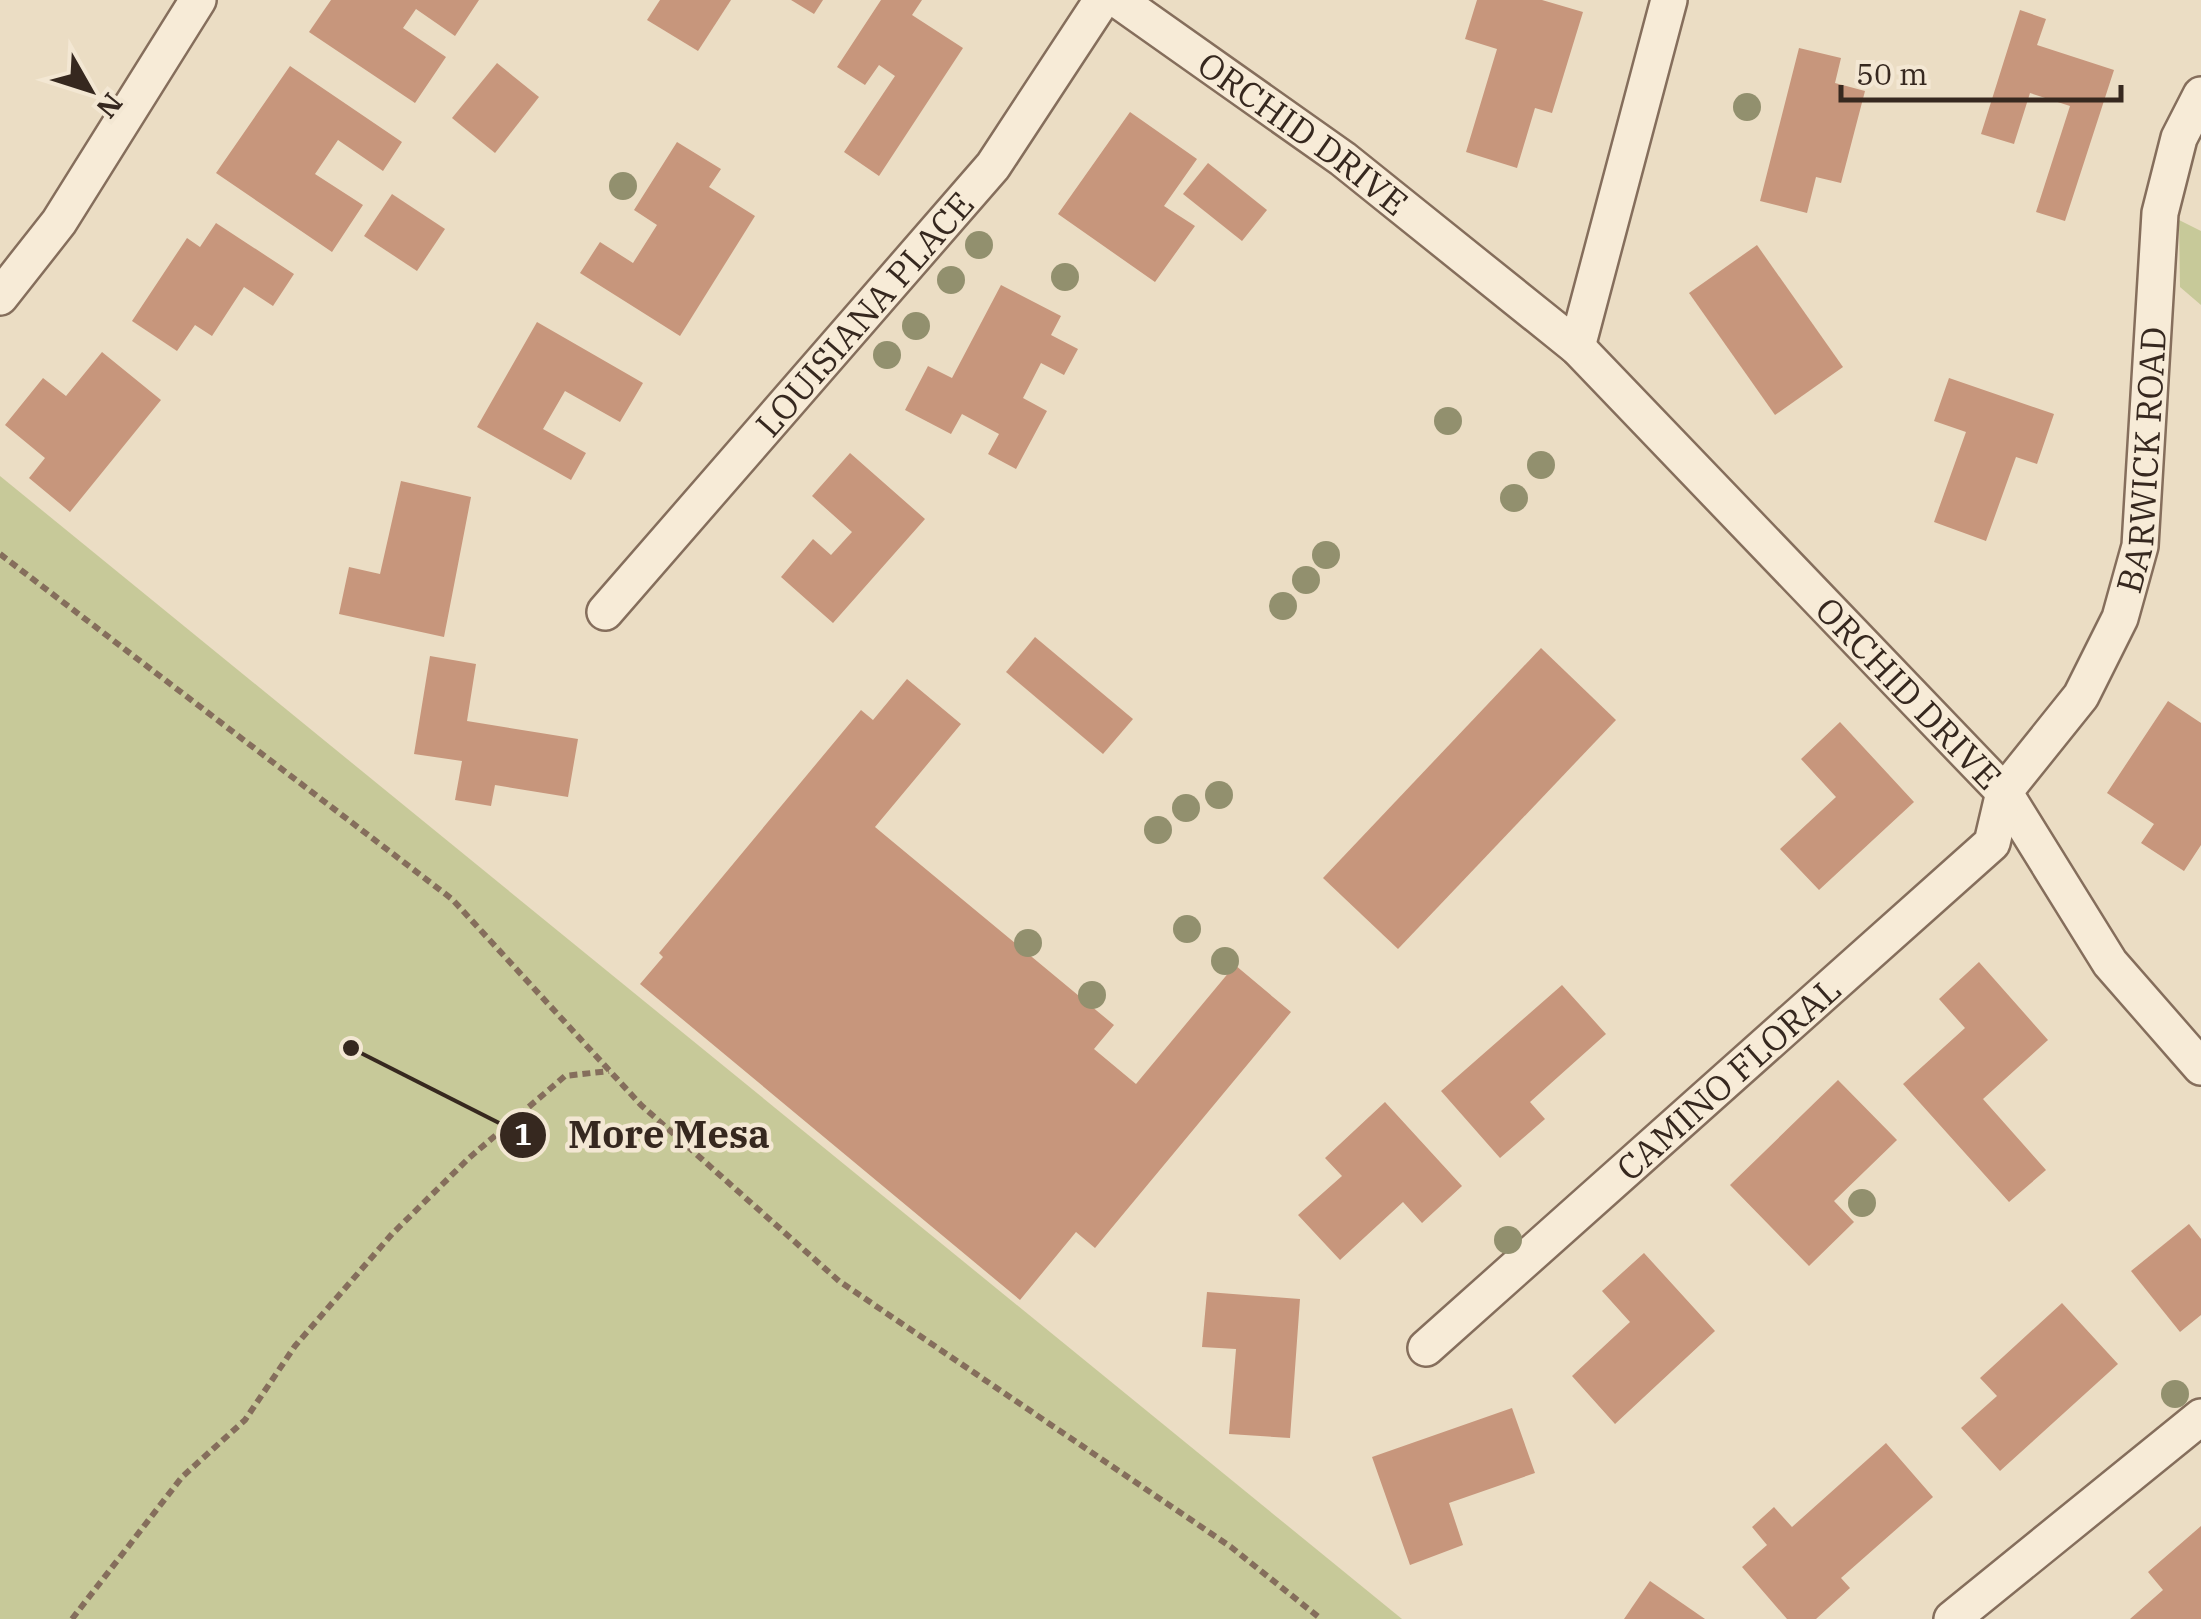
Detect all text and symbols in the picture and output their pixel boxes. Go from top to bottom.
north arrow [40,40,140,140]
scale bar [1841,40,2121,102]
street label: ORCHID DRIVE [1189,41,1418,225]
text: 50 m [1856,54,1928,93]
text: N [88,86,131,126]
street label: LOUISIANA PLACE [745,182,983,446]
street label: BARWICK ROAD [2105,325,2176,598]
street label: ORCHID DRIVE [1806,587,2012,799]
street label: CAMINO FLORAL [1606,966,1850,1190]
callout: More Mesa [498,1101,789,1169]
text: More Mesa [568,1109,770,1158]
text: 1 [514,1114,532,1153]

